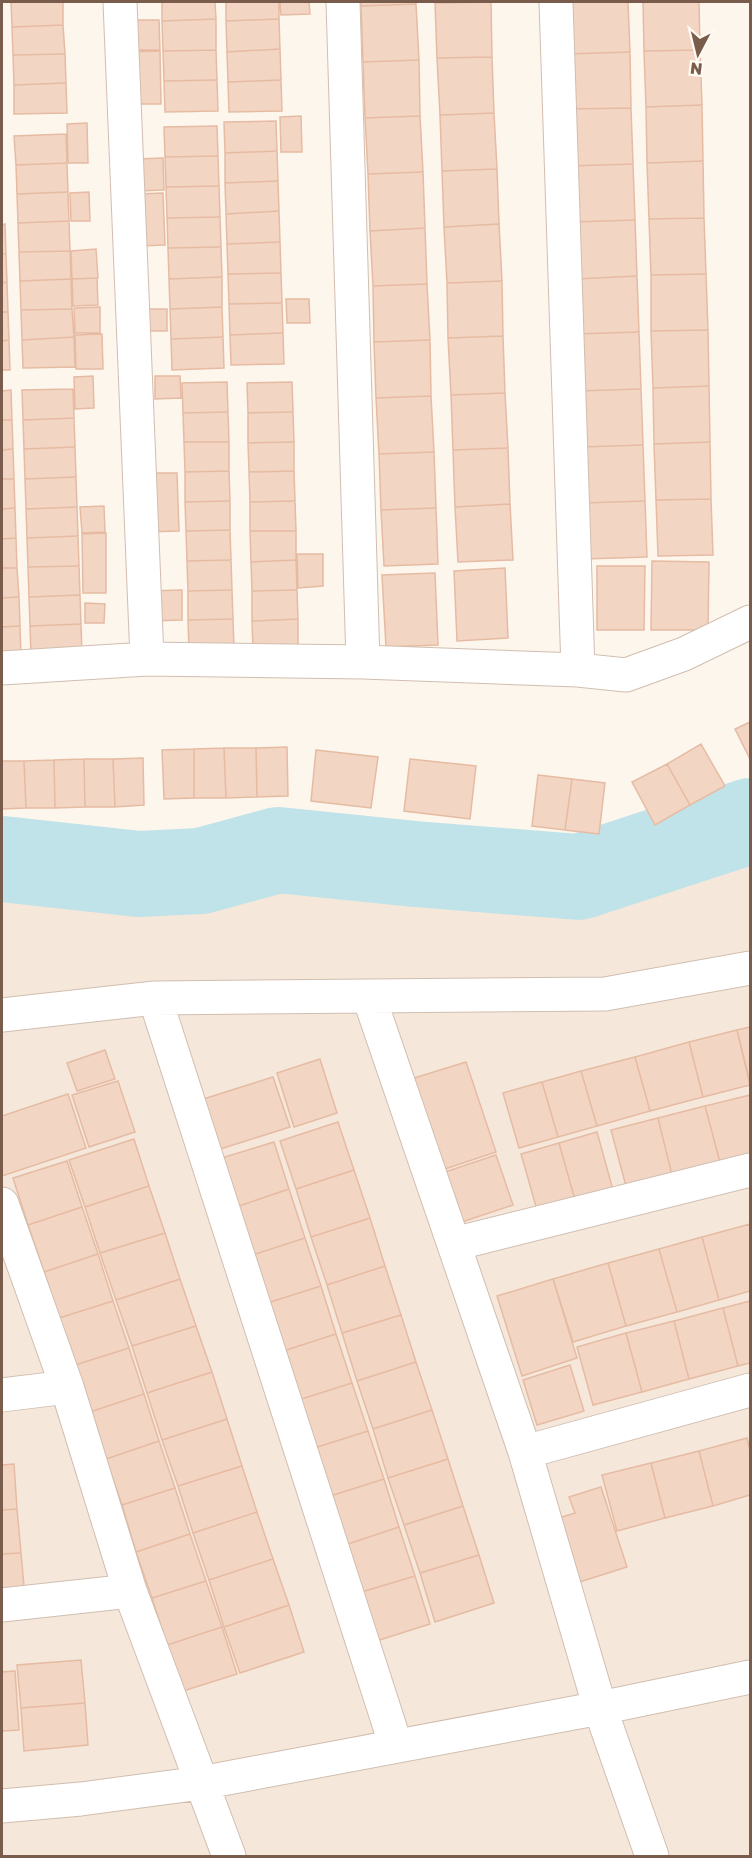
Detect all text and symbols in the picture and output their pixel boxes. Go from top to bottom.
north arrow [668,24,728,84]
text: N [689,58,703,80]

